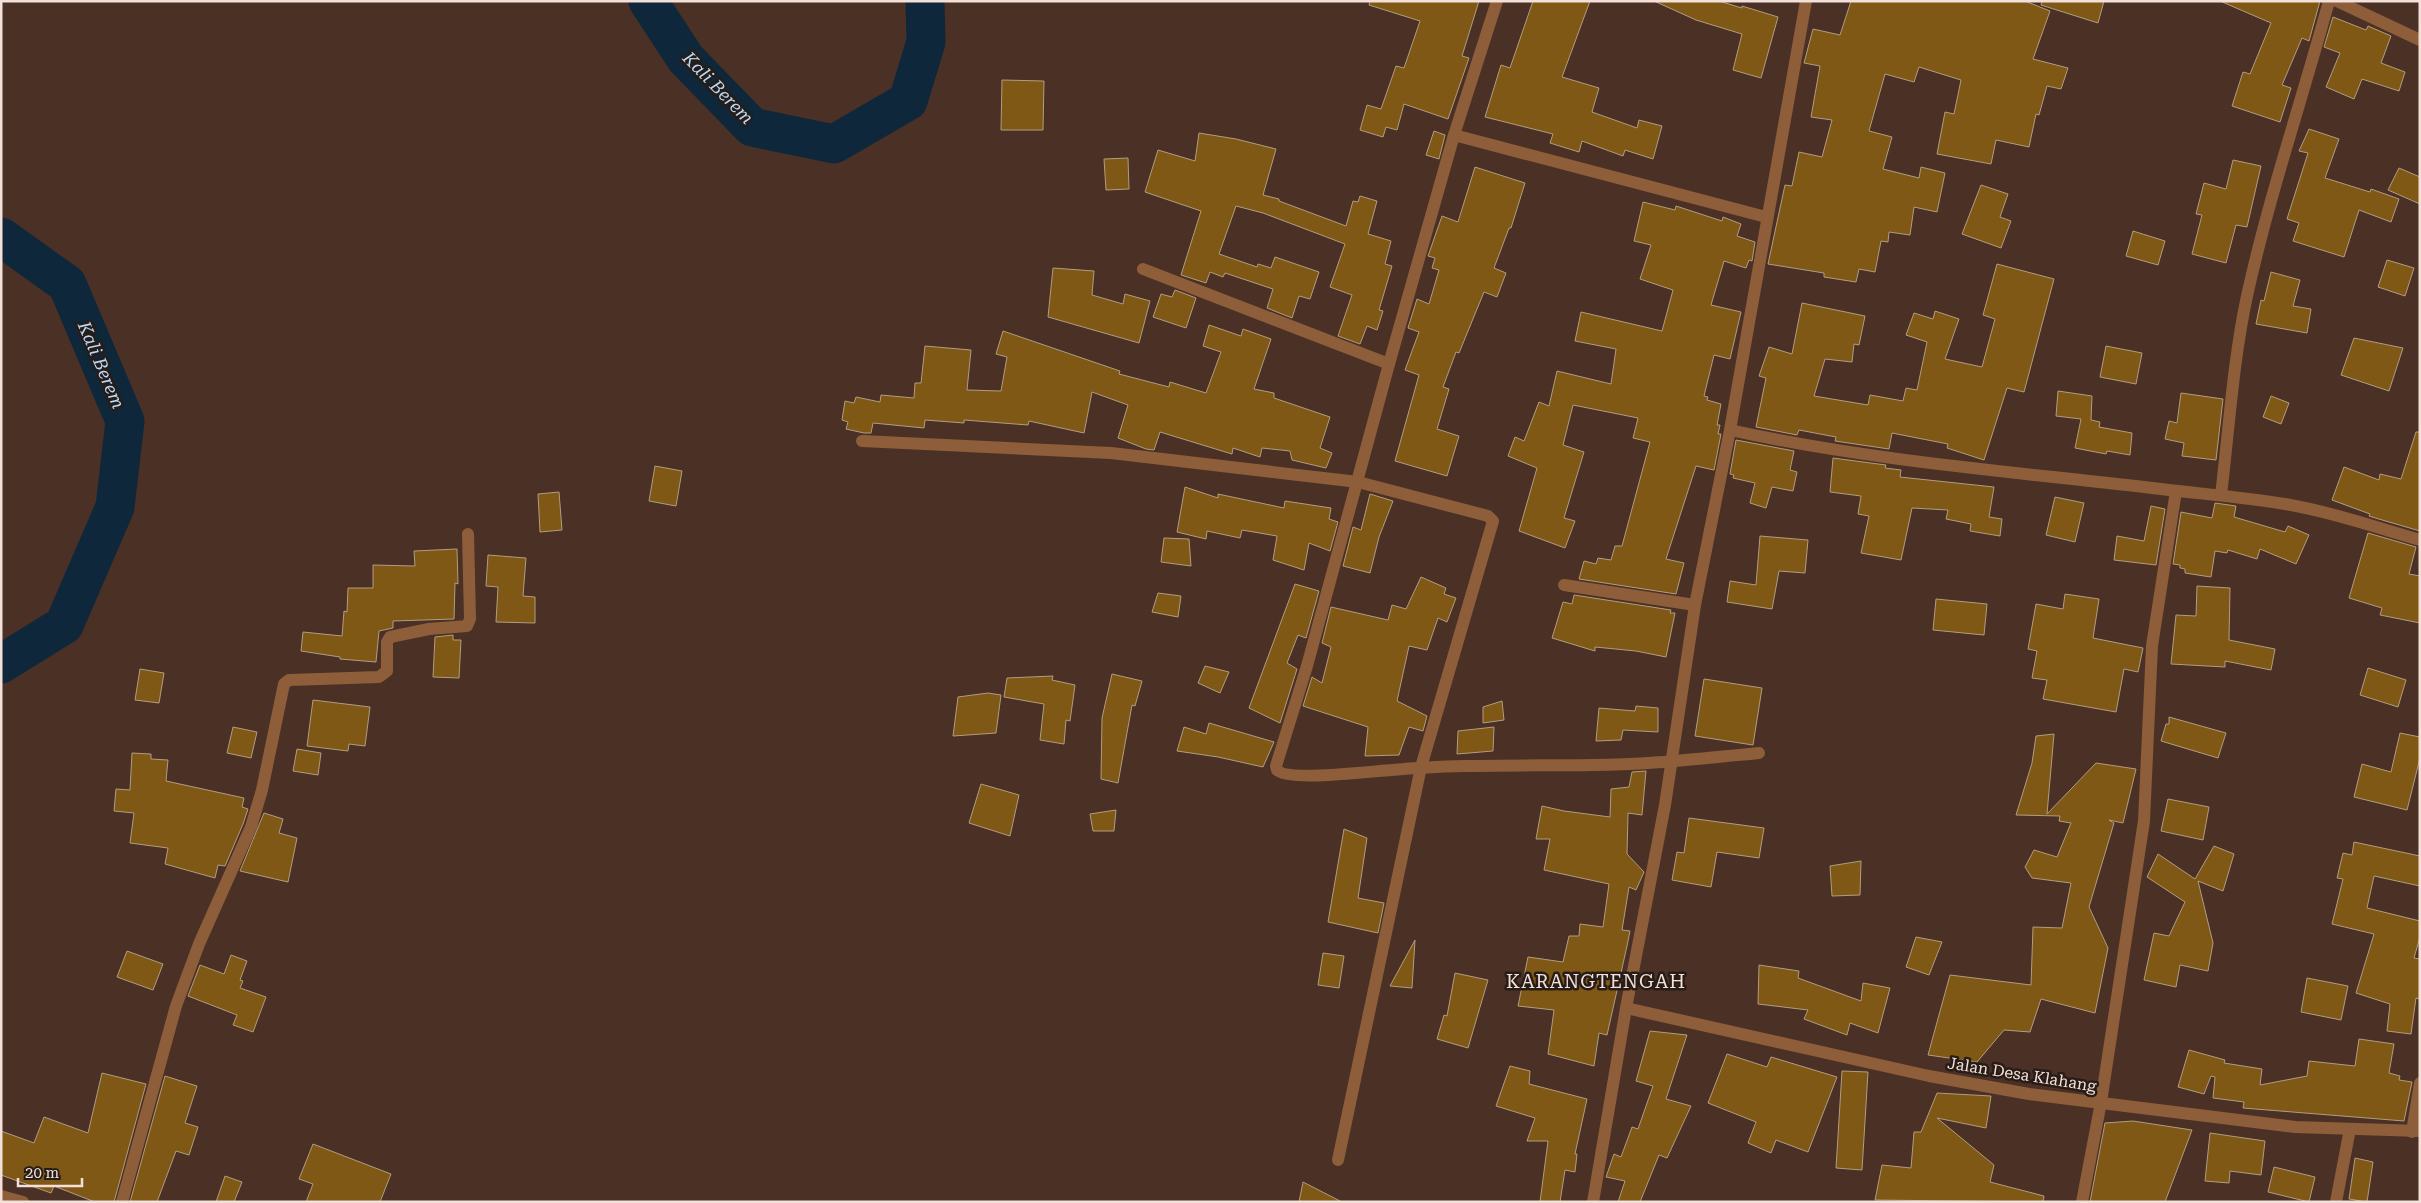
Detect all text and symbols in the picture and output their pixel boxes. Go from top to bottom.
water label: Kali Berem [678,46,758,128]
water label: Kali Berem [73,317,129,412]
district label: KARANGTENGAH [1506,970,1686,993]
street label: Jalan Desa Klahang [1946,1053,2099,1096]
scale bar [18,1156,81,1188]
text: 20 m [25,1164,60,1182]

